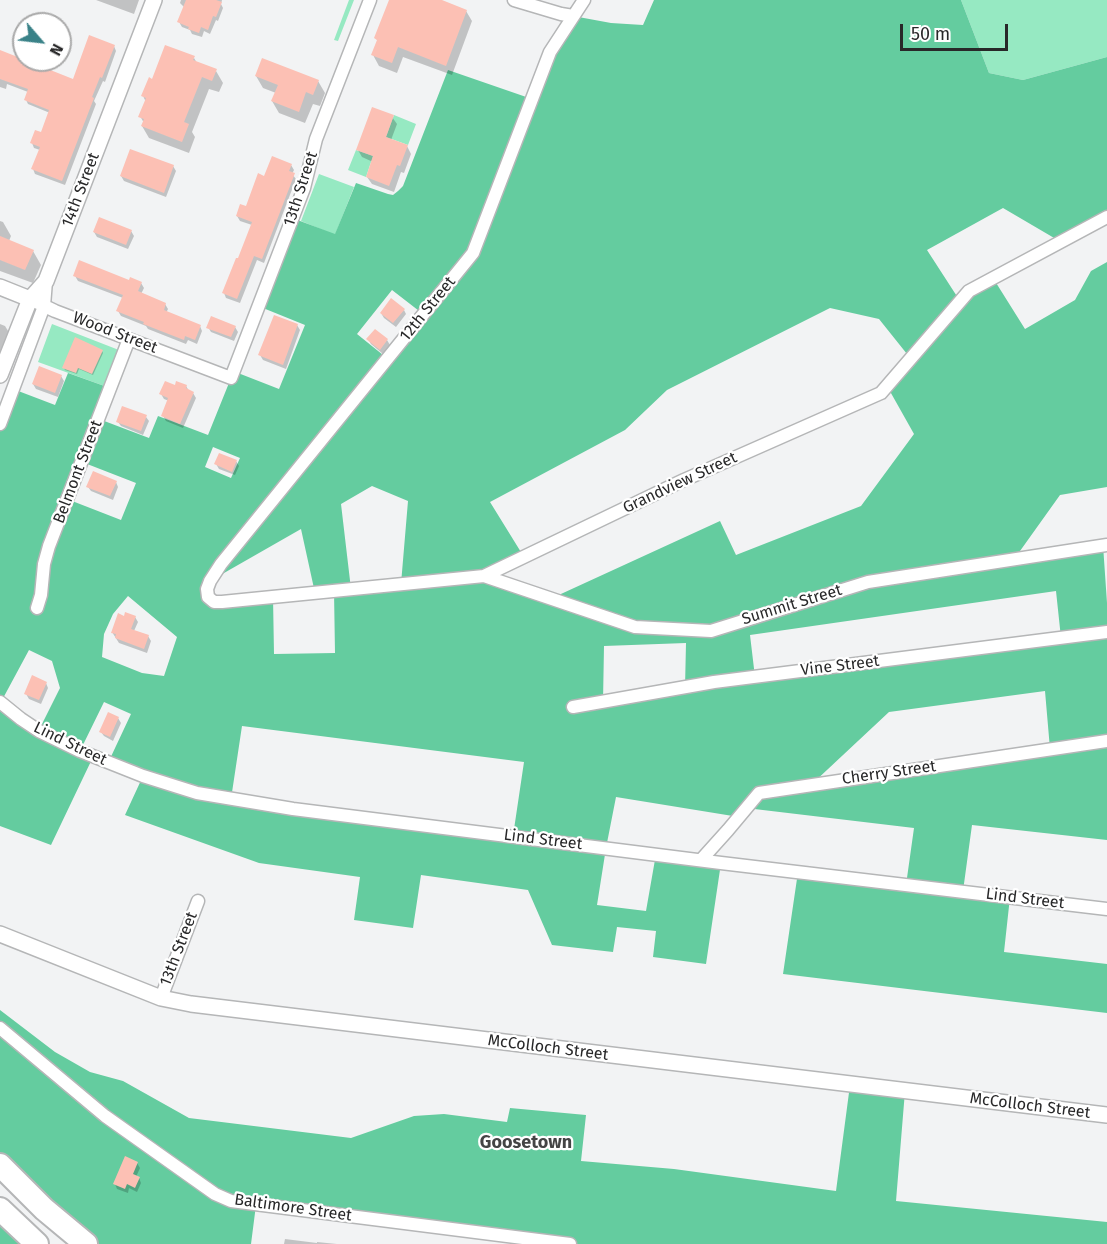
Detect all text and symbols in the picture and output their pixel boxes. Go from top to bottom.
north arrow [12,12,72,72]
scale bar [903,12,1011,50]
text: 50 m [911,23,950,45]
text: N [46,41,67,59]
street label: 13th Street [280,149,322,229]
street label: 14th Street [58,150,104,230]
street label: 12th Street [396,273,460,345]
street label: Wood Street [70,308,160,358]
street label: Belmont Street [50,418,106,526]
street label: Grandview Street [620,448,740,518]
street label: Summit Street [740,581,844,629]
street label: Vine Street [800,652,880,680]
street label: Lind Street [30,718,110,770]
street label: Cherry Street [841,757,937,789]
street label: Lind Street [503,826,583,854]
street label: Lind Street [985,885,1065,913]
street label: 13th Street [156,909,202,989]
street label: McColloch Street [487,1031,609,1065]
street label: McColloch Street [969,1089,1091,1123]
district label: Goosetown [480,1132,572,1154]
street label: Baltimore Street [233,1190,353,1226]

